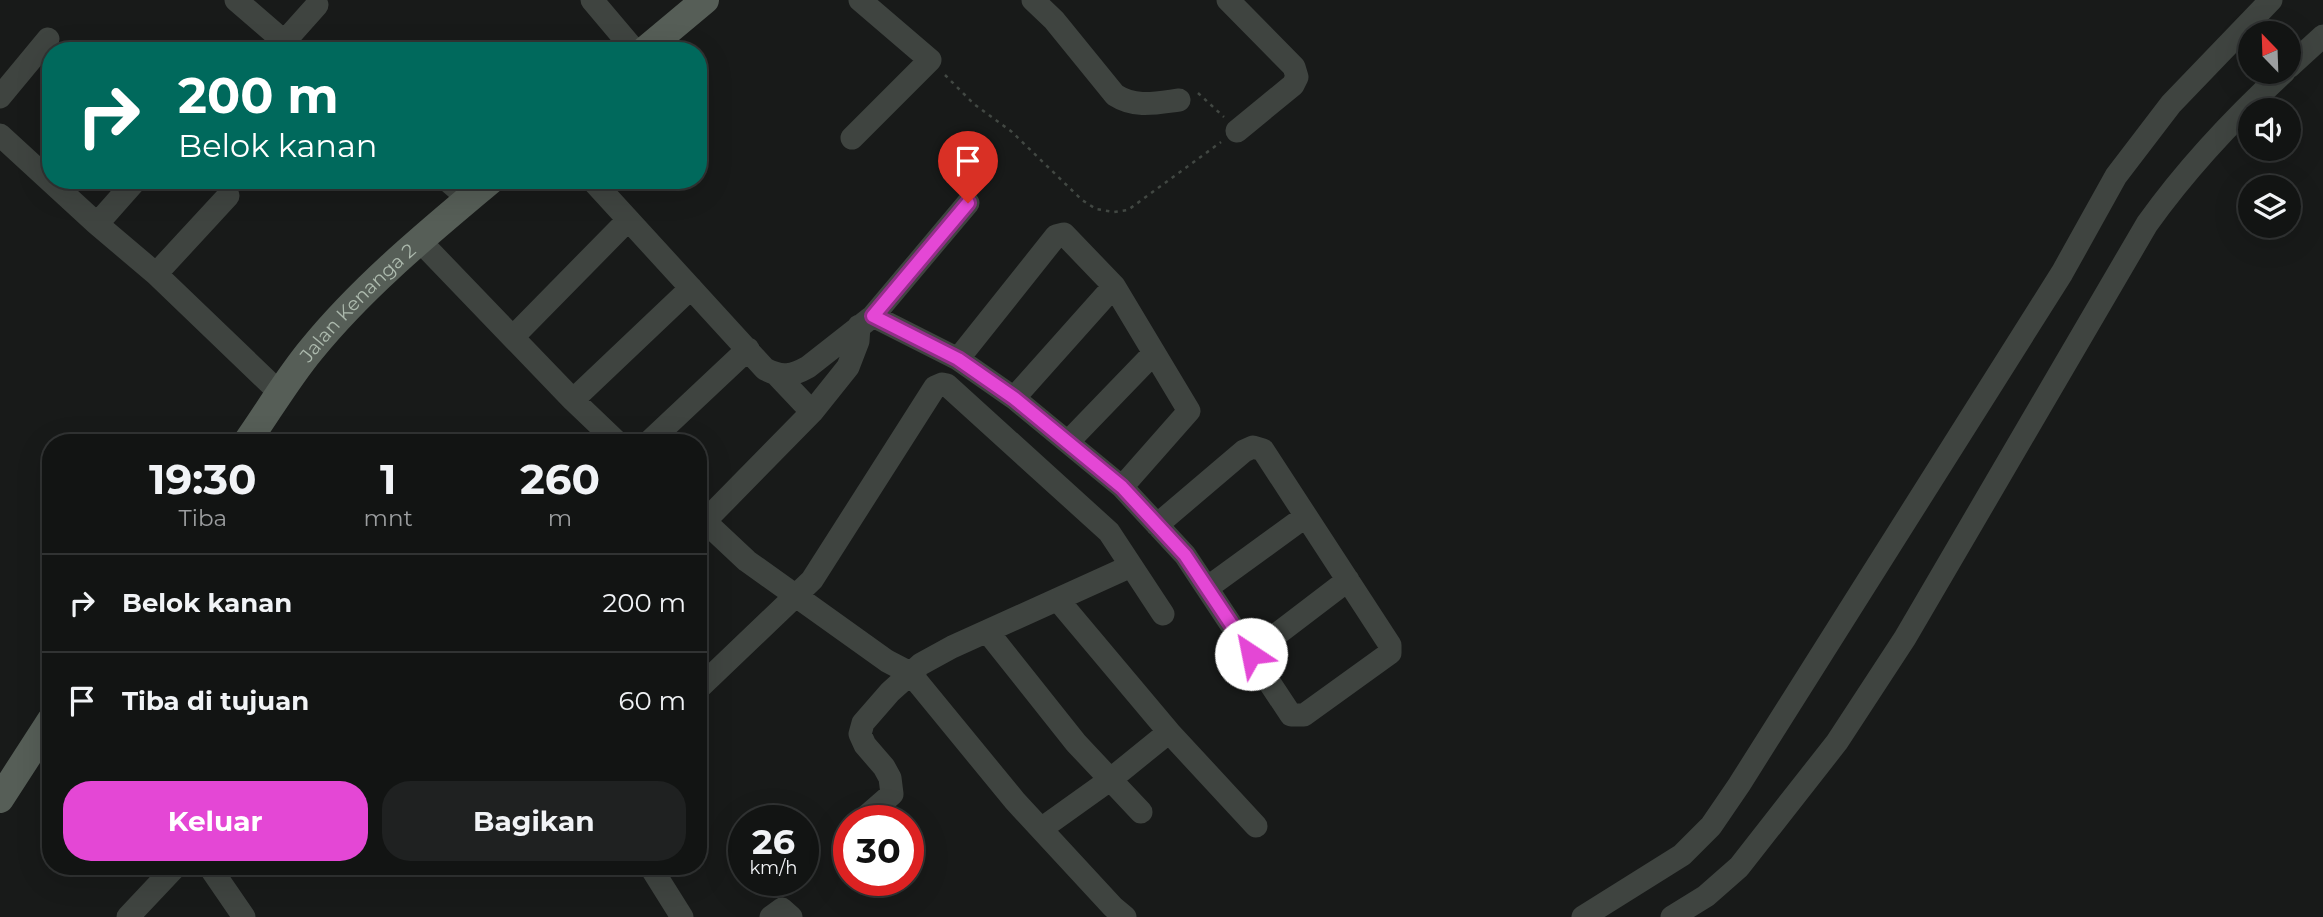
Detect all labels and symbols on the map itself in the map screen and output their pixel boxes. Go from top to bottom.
north arrow [2238,21,2301,84]
pin [938,131,998,203]
street label: Jalan Kenanga 2 [294,238,420,367]
position arrow [1214,617,1288,691]
speed limit sign: 30 [833,805,924,896]

